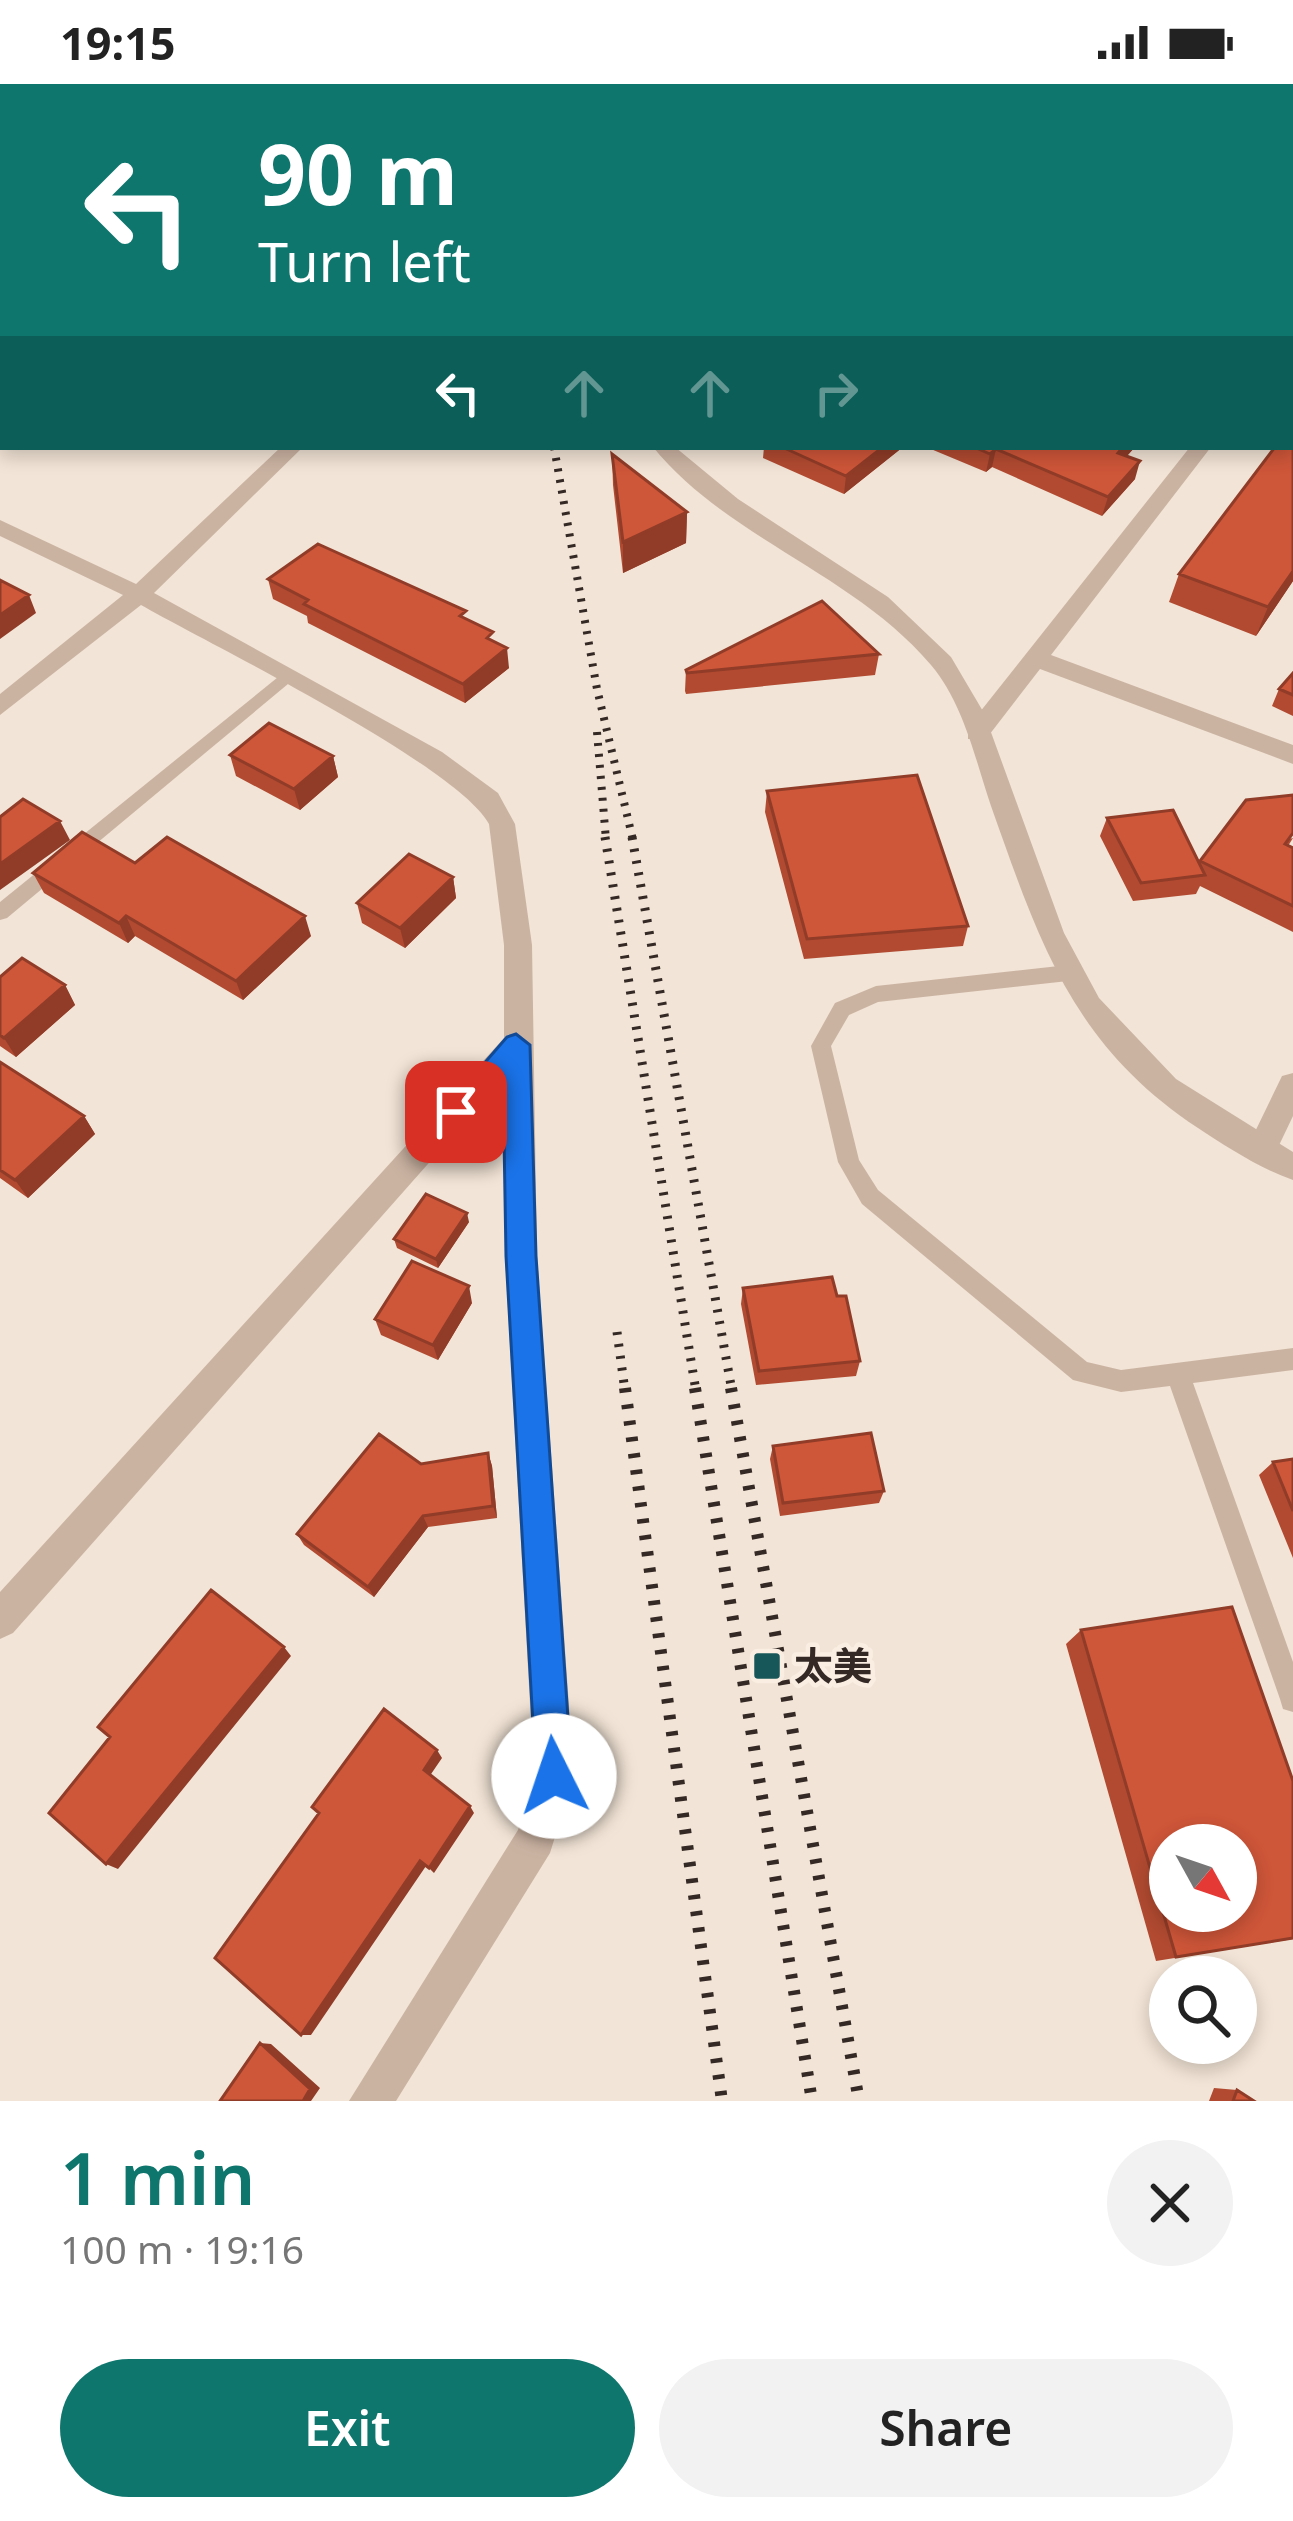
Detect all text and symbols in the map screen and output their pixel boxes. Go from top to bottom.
text: 19:15 [60,12,176,73]
text: 90 m [258,115,458,230]
icon: left [60,132,216,288]
text: Turn left [258,224,471,298]
icon: left [425,360,491,426]
icon: ahead [551,360,617,426]
icon: ahead [677,360,743,426]
icon: right [803,360,869,426]
pin [405,1061,507,1163]
icon: arrive [423,1079,489,1145]
place label: 太美 [794,1638,872,1691]
marker: 太美 [751,1650,783,1682]
position arrow [491,1713,617,1839]
north arrow [1149,1824,1257,1932]
map controls [1149,1824,1257,2064]
button: search [1149,1956,1257,2064]
text: 1 min [60,2128,255,2226]
button: close [1107,2140,1233,2266]
text: 100 m · 19:16 [60,2222,304,2275]
button: Exit [60,2359,635,2497]
button: Share [659,2359,1233,2497]

